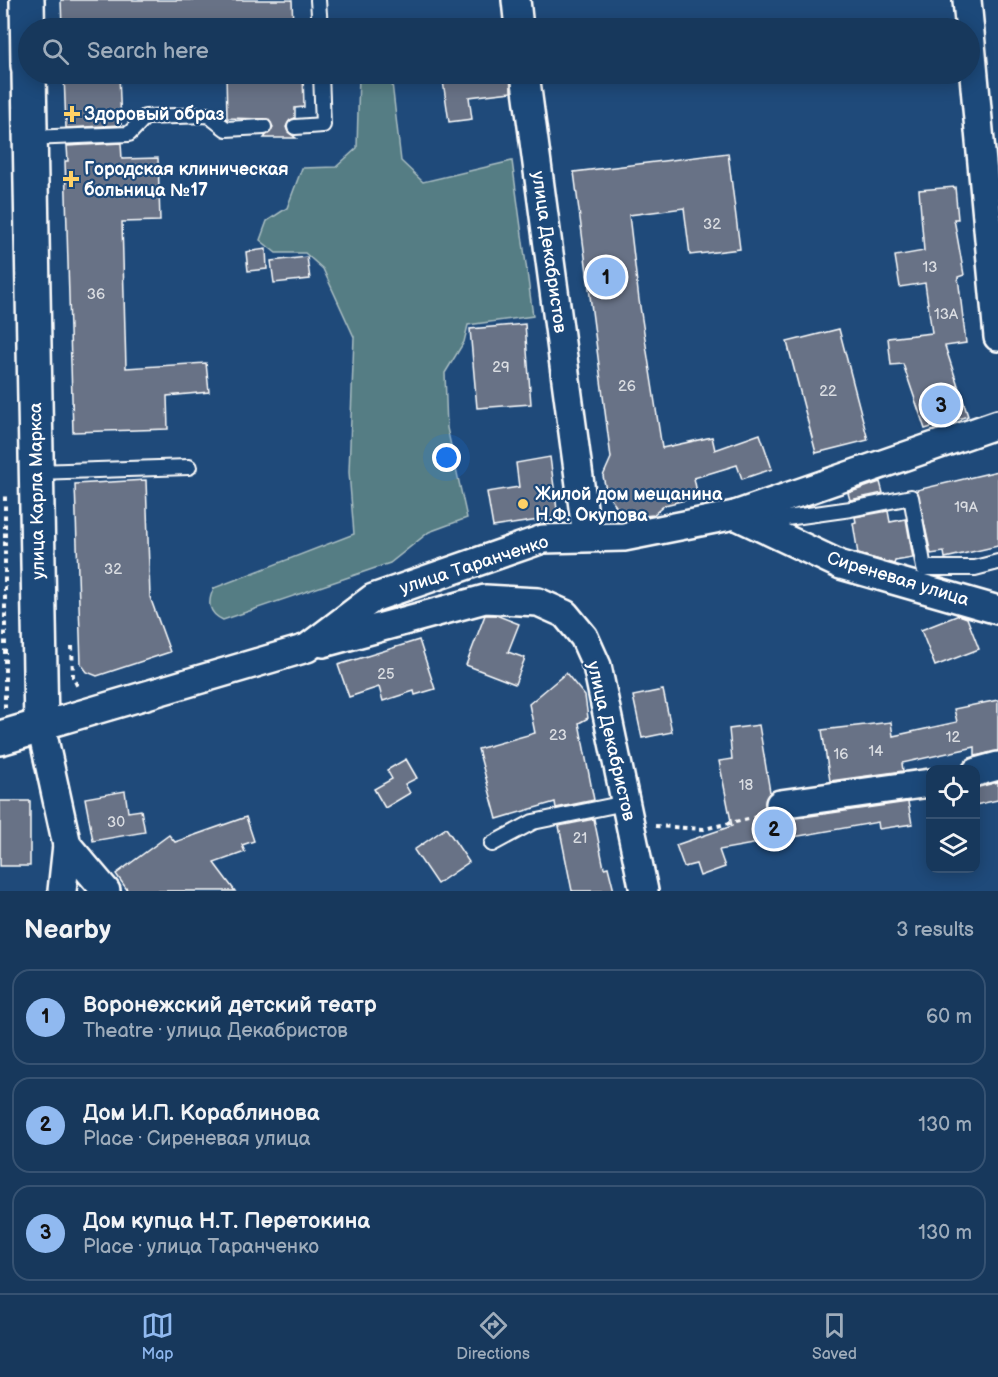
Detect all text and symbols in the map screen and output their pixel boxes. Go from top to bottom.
search box [18,18,980,84]
icon: search [39,35,72,68]
text: Search here [87,38,209,65]
place label: Здоровый образ [84,104,225,125]
marker: Здоровый образ [65,107,79,121]
place label: Городская клиническая больница №17 [84,159,289,201]
marker: Городская клиническая больница №17 [62,170,80,188]
street label: улица Декабристов [527,170,571,335]
house number: 32 [703,215,721,234]
pin: 1 [586,254,626,300]
house number: 13 [922,258,938,277]
house number: 36 [87,285,105,304]
house number: 13А [934,305,959,324]
house number: 29 [492,358,510,377]
house number: 26 [618,377,636,396]
house number: 22 [819,382,837,401]
pin: 3 [922,382,960,428]
street label: улица Карла Маркса [25,402,49,580]
your location [432,443,461,472]
place label: Жилой дом мещанина Н.Ф. Окупова [535,484,723,526]
marker: Жилой дом мещанина Н.Ф. Окупова [516,497,530,511]
house number: 19А [954,498,979,517]
street label: улица Таранченко [397,531,551,599]
street label: Сиреневая улица [824,547,972,611]
house number: 32 [104,560,122,579]
street label: улица Декабристов [582,659,640,823]
house number: 25 [377,665,395,684]
house number: 23 [549,726,567,745]
house number: 12 [946,728,960,747]
house number: 14 [869,742,883,761]
house number: 16 [834,745,848,764]
map controls [926,765,980,873]
button: locate [926,765,980,819]
house number: 18 [739,776,754,795]
pin: 2 [754,806,794,852]
house number: 30 [107,813,125,832]
button: layers [926,819,980,873]
house number: 21 [573,829,587,848]
text: Nearby [24,915,111,946]
text: 3 results [896,918,974,942]
text: Воронежский детский театр [83,992,377,1019]
text: 1 [41,1005,50,1029]
text: 60 m [926,1005,972,1029]
text: Theatre · улица Декабристов [83,1019,348,1043]
text: Дом И.П. Кораблинова [83,1100,319,1127]
text: 2 [40,1113,51,1137]
text: 130 m [918,1113,972,1137]
text: Place · Сиреневая улица [83,1127,310,1151]
text: Дом купца Н.Т. Перетокина [83,1208,370,1235]
text: 3 [40,1221,51,1245]
text: 130 m [918,1221,972,1245]
text: Place · улица Таранченко [83,1235,319,1259]
tab: Map [141,1309,174,1364]
tab: Directions [456,1309,530,1364]
tab: Saved [812,1309,857,1364]

